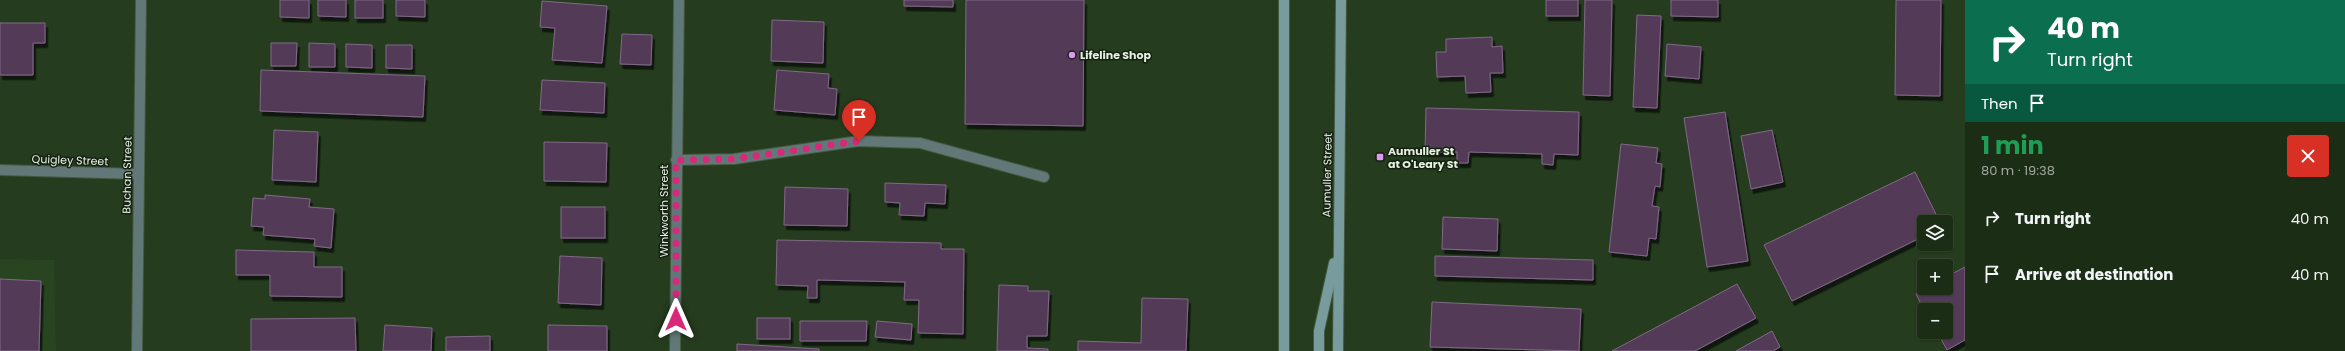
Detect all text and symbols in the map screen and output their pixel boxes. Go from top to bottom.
text: 40 m [2047,9,2120,48]
icon: right [1981,16,2033,68]
place label: Lifeline Shop [1080,47,1151,63]
text: Turn right [2047,47,2133,72]
marker: Lifeline Shop [1067,50,1077,60]
icon: arrive [2026,92,2048,114]
text: Then [1981,93,2018,114]
pin [842,100,876,141]
icon: arrive [848,106,870,128]
text: 1 min [1981,129,2044,162]
street label: Aumuller Street [1318,133,1336,217]
button: close [2287,135,2329,177]
street label: Buchan Street [118,136,136,214]
place label: Aumuller St at O'Leary St [1388,143,1459,172]
street label: Quigley Street [31,151,109,169]
marker: Aumuller St at O'Leary St [1375,152,1385,162]
text: 80 m · 19:38 [1981,161,2055,180]
street label: Winkworth Street [656,165,672,257]
icon: right [1981,207,2003,229]
text: Turn right [2015,208,2091,229]
text: 40 m [2291,208,2329,229]
map controls [1917,215,1953,339]
button: layers [1917,215,1953,251]
button: + [1917,259,1953,295]
icon: arrive [1981,263,2003,285]
text: Arrive at destination [2015,264,2173,285]
text: 40 m [2291,264,2329,285]
position arrow [655,298,697,340]
button: − [1917,303,1953,339]

